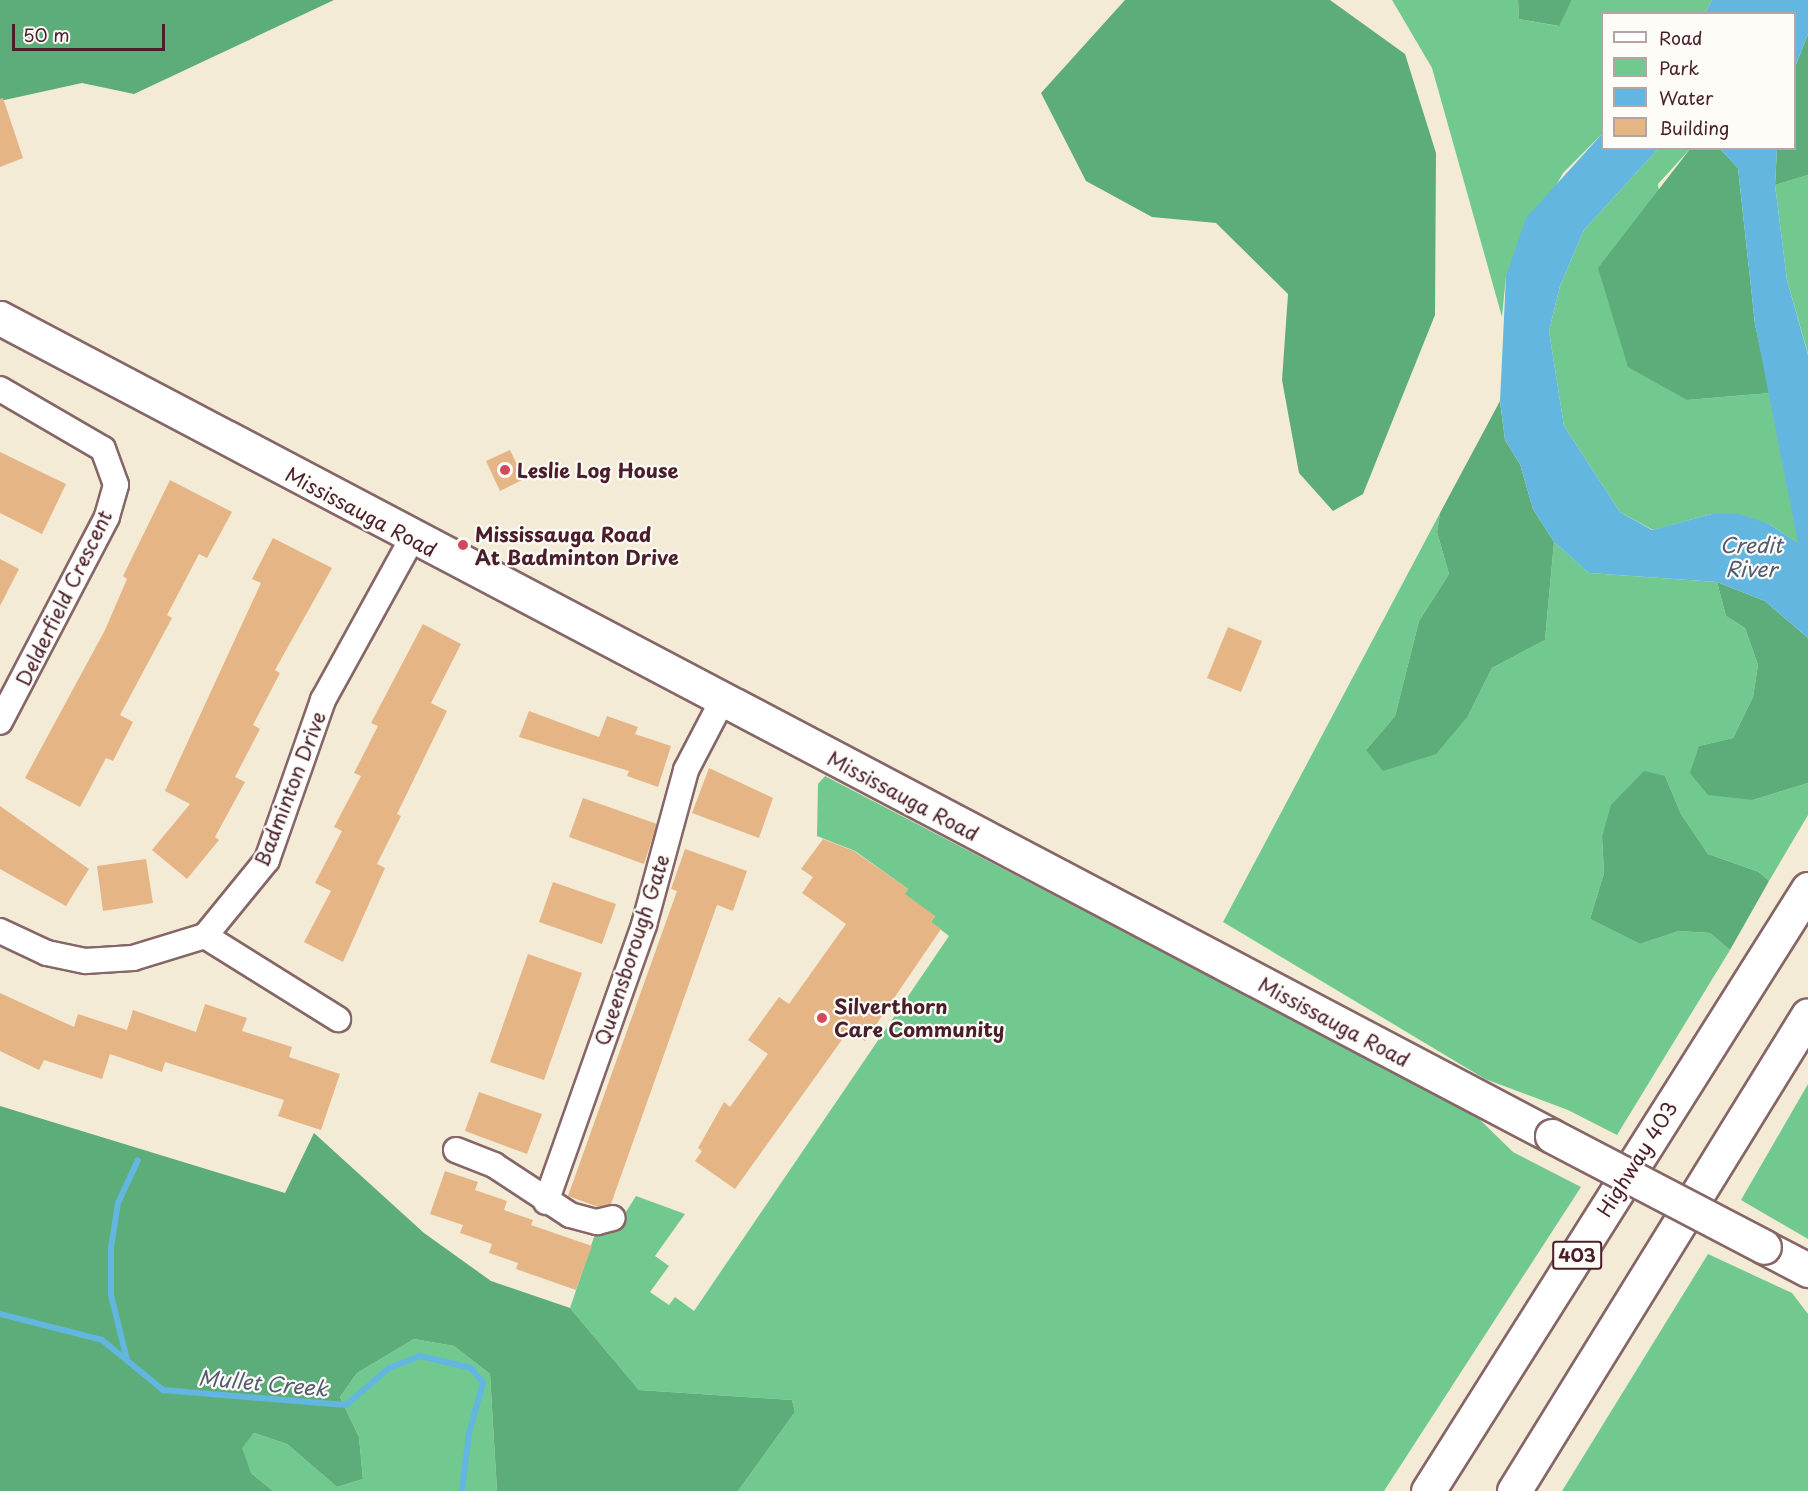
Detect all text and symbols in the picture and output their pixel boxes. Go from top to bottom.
scale bar [15,12,168,50]
legend [1601,12,1796,150]
text: 50 m [23,21,70,48]
text: Road [1659,24,1703,51]
text: Park [1659,54,1699,81]
text: Water [1659,84,1713,111]
text: Building [1659,114,1729,141]
place label: Leslie Log House [517,458,680,482]
street label: Mississauga Road [281,462,441,562]
marker: Leslie Log House [498,463,512,477]
street label: Delderfield Crescent [11,506,117,690]
place label: Mississauga Road At Badminton Drive [475,522,680,569]
water label: Credit River [1720,531,1782,581]
marker: Mississauga Road At Badminton Drive [456,538,470,552]
street label: Badminton Drive [249,708,331,870]
street label: Mississauga Road [823,746,983,846]
street label: Queensborough Gate [590,851,674,1049]
street label: Mississauga Road [1254,972,1414,1072]
place label: Silverthorn Care Community [834,994,1006,1041]
marker: Silverthorn Care Community [815,1011,829,1025]
street label: Highway 403 [1592,1097,1682,1221]
road number: 403 [1552,1240,1602,1270]
water label: Mullet Creek [196,1364,330,1400]

